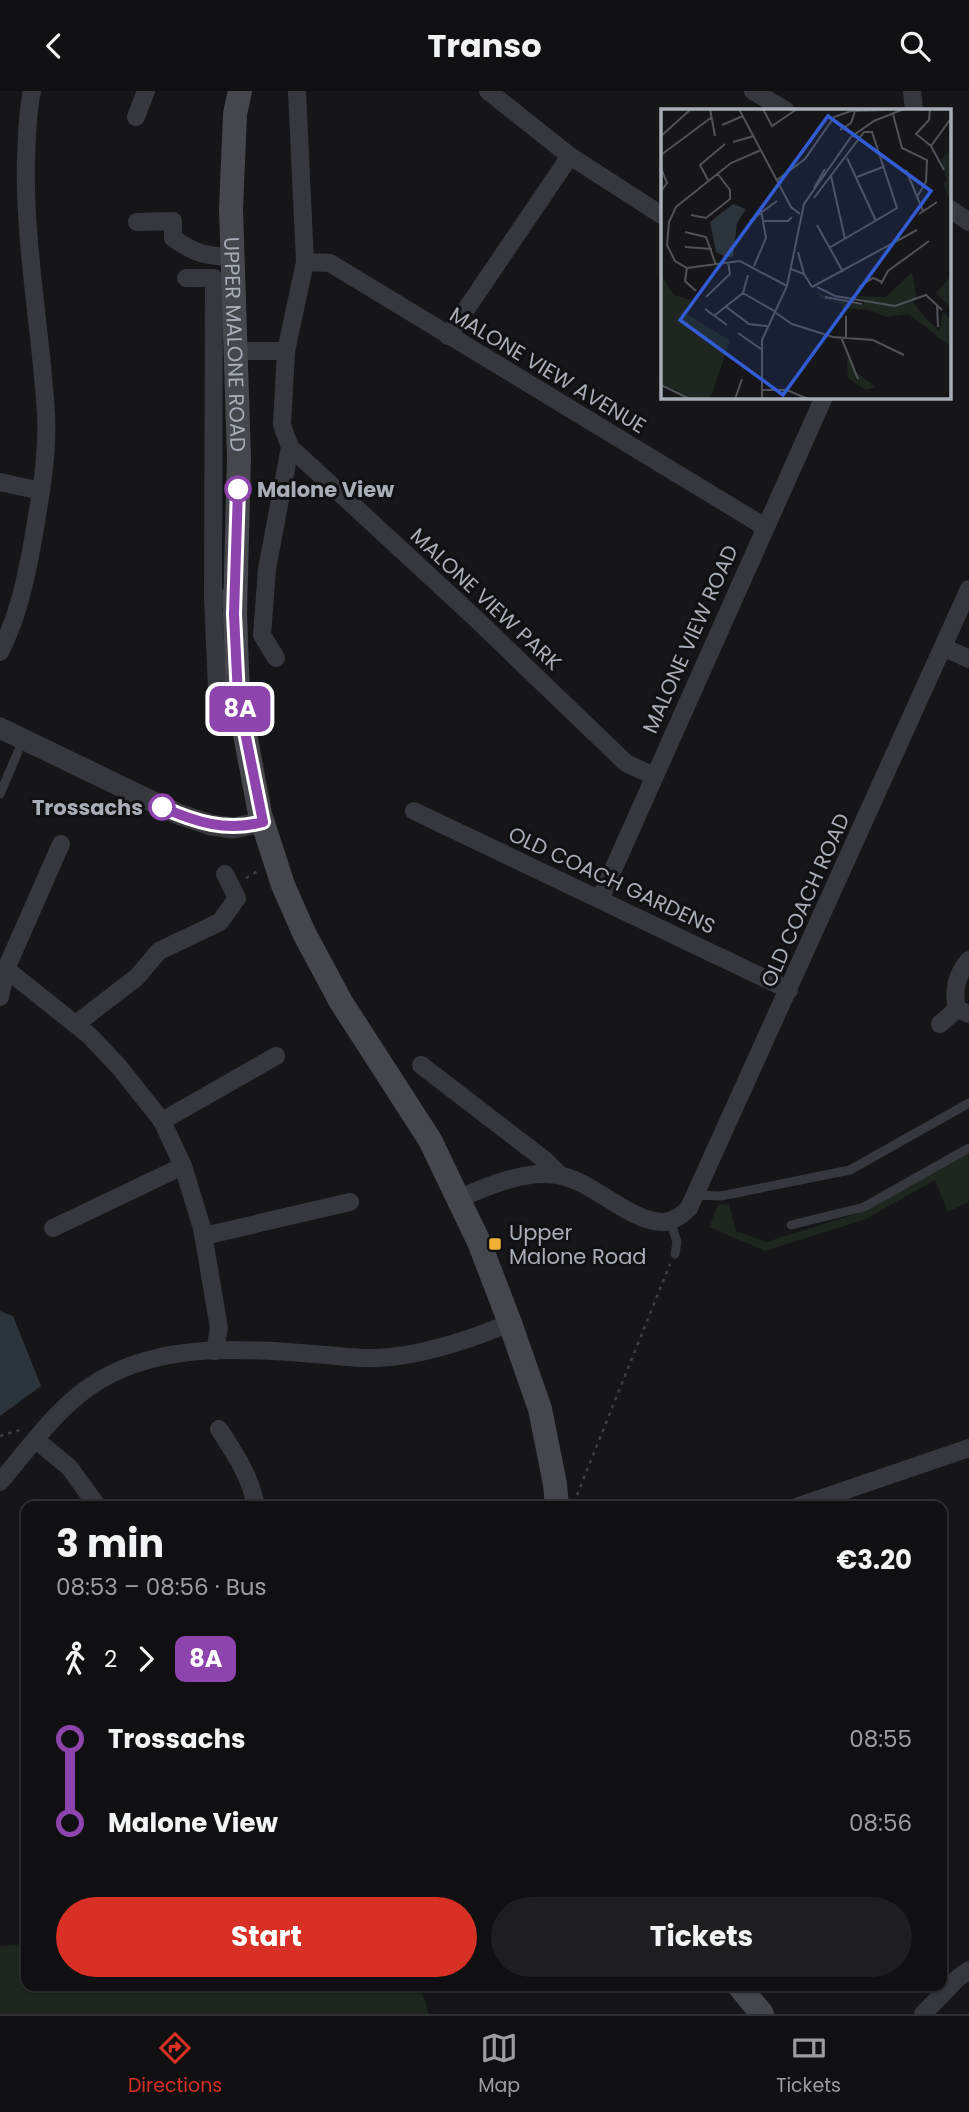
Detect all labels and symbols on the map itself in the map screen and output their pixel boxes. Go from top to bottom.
inset map [661,109,951,399]
street label: UPPER MALONE ROAD [217,236,253,452]
street label: MALONE VIEW AVENUE [445,300,651,440]
place label: Malone View [257,475,395,504]
marker: Malone View [225,476,251,502]
street label: MALONE VIEW PARK [404,521,568,677]
street label: MALONE VIEW ROAD [635,540,745,738]
line badge: 8A [208,686,272,732]
place label: Trossachs [32,793,143,822]
marker: Trossachs [149,794,175,820]
street label: OLD COACH ROAD [754,808,856,992]
street label: OLD COACH GARDENS [504,819,720,941]
place label: Upper Malone Road [509,1218,647,1271]
marker: Upper Malone Road [487,1236,503,1252]

